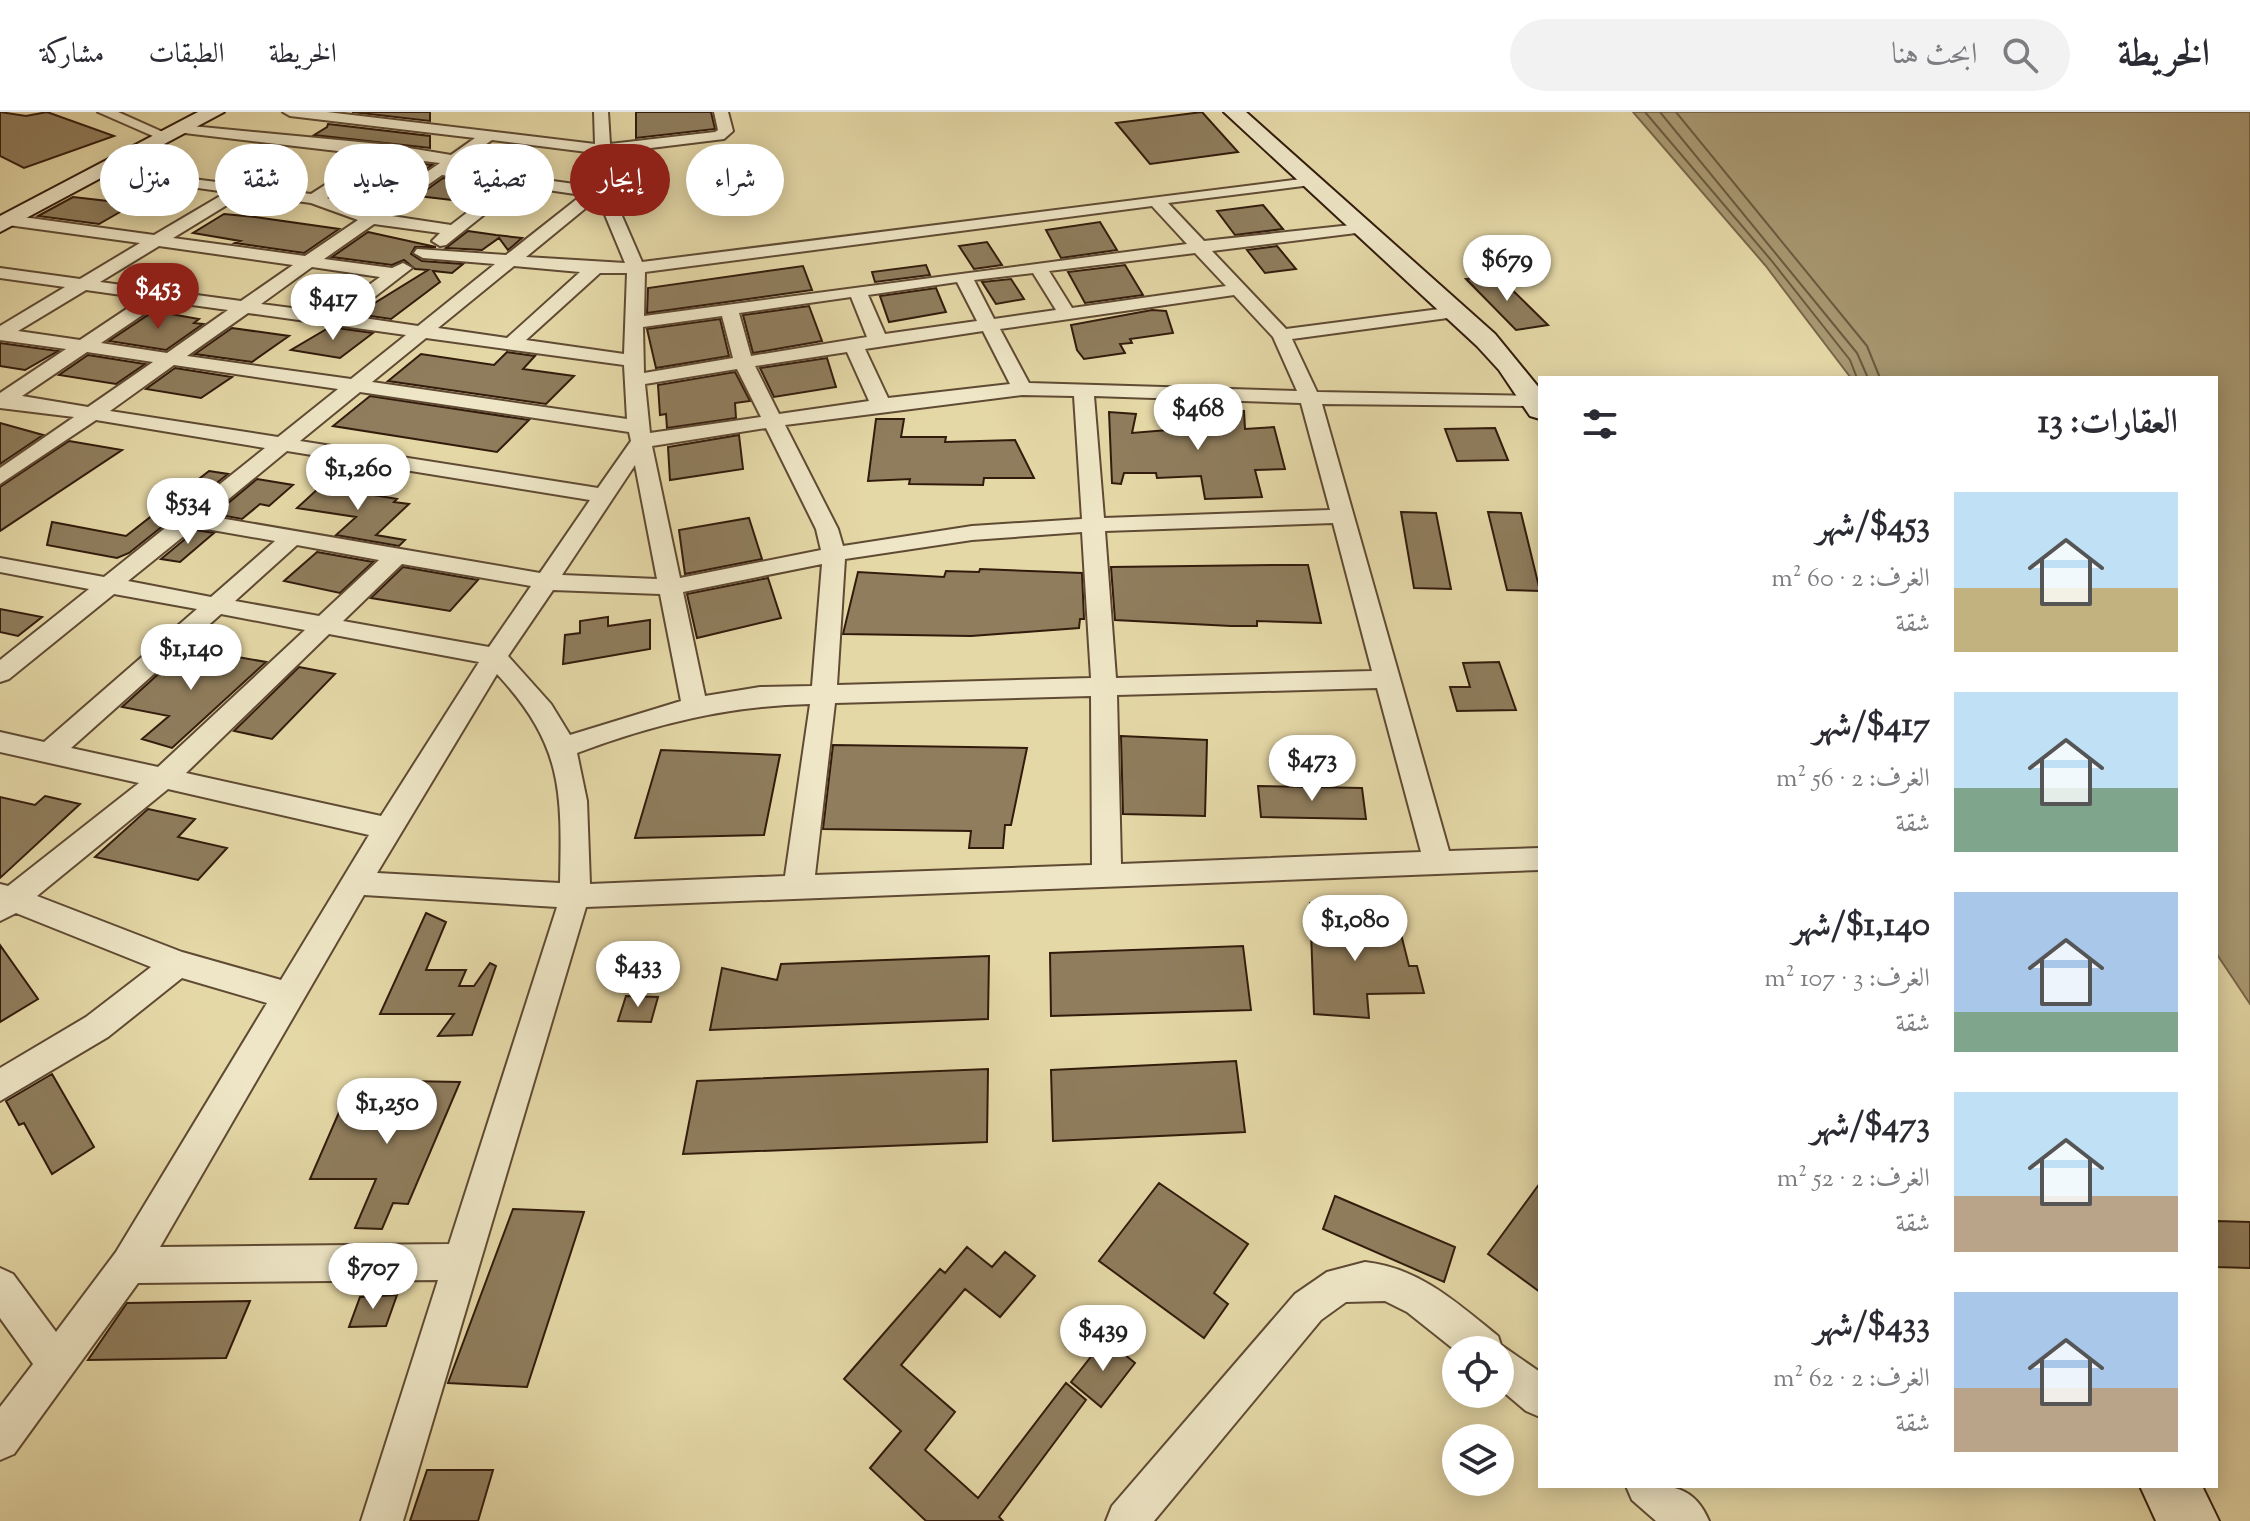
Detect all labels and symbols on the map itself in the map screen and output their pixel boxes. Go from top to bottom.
pin: $679 [1460,235,1554,303]
pin: $453 [111,263,205,331]
pin: $417 [286,274,380,342]
pin: $468 [1151,384,1245,452]
pin: $1,260 [293,444,423,512]
pin: $534 [141,478,235,546]
pin: $1,140 [126,624,256,692]
pin: $473 [1265,735,1359,803]
pin: $1,080 [1290,895,1420,963]
pin: $433 [591,941,685,1009]
pin: $1,250 [322,1078,452,1146]
pin: $707 [326,1243,420,1311]
pin: $439 [1056,1305,1150,1373]

